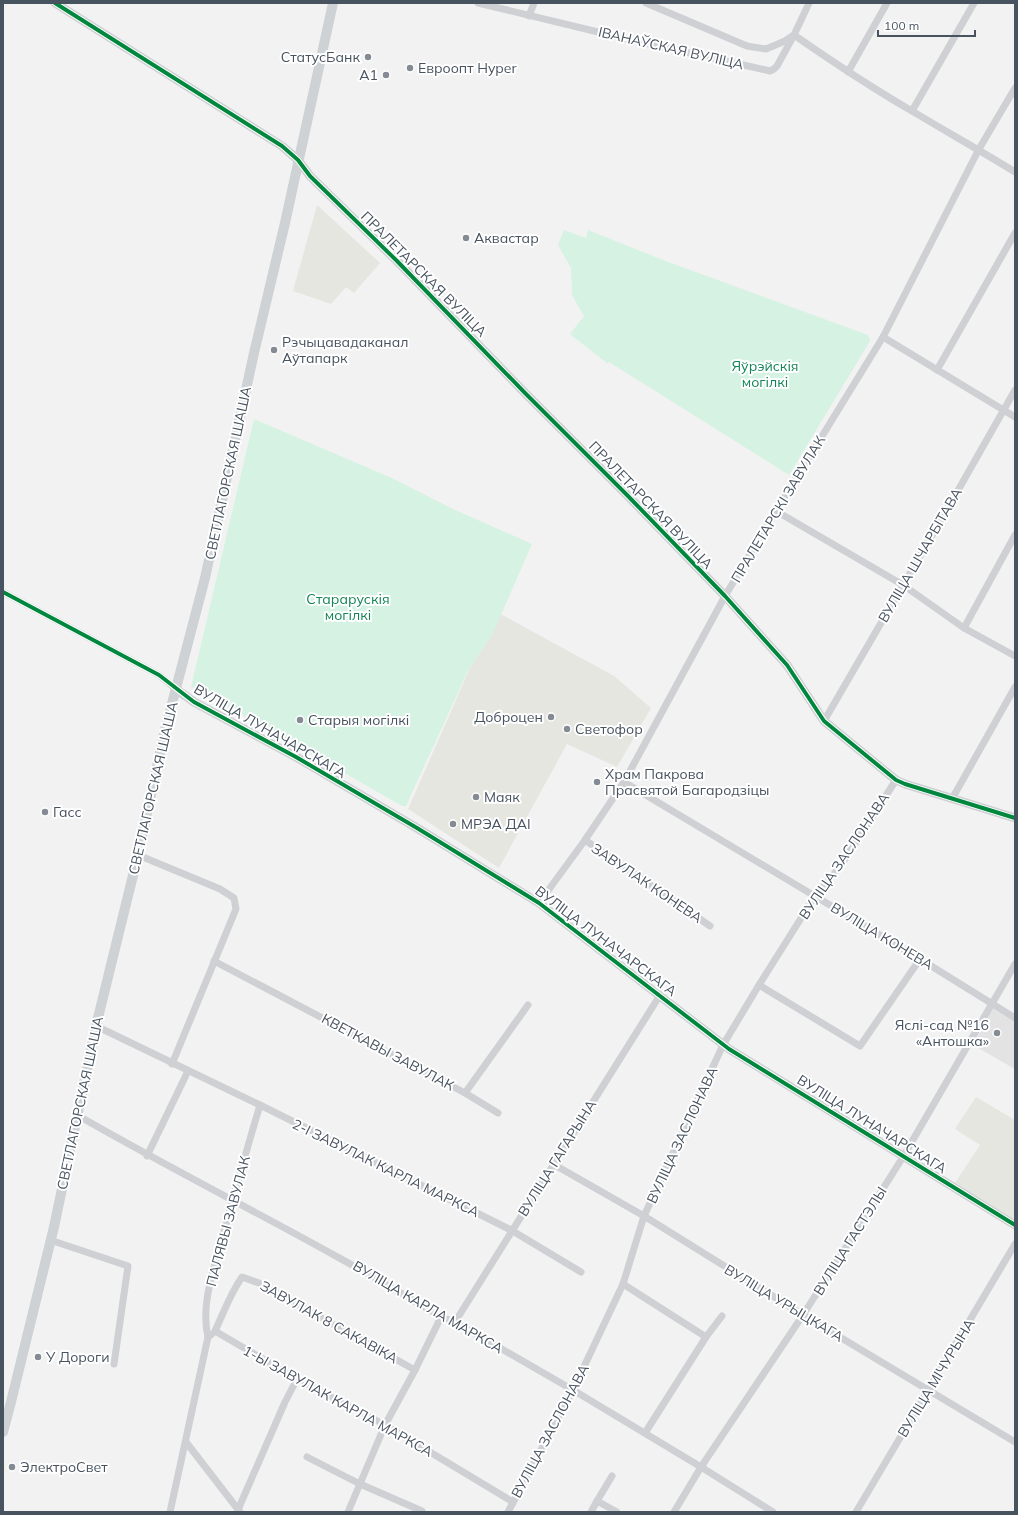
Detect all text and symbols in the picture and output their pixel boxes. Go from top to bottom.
scale bar [878,12,975,38]
text: 100 m [884,18,919,33]
street label: ІВАНАЎСКАЯ ВУЛІЦА [596,22,746,74]
place label: СтатусБанк [281,48,360,66]
marker: СтатусБанк [363,52,373,62]
place label: Евроопт Hyper [418,59,517,77]
marker: Евроопт Hyper [405,63,415,73]
place label: A1 [359,66,378,84]
marker: A1 [381,70,391,80]
street label: ПРАЛЕТАРСКАЯ ВУЛІЦА [357,207,491,341]
place label: Аквастар [474,229,539,247]
marker: Аквастар [461,233,471,243]
place label: Рэчыцавадаканал Аўтапарк [282,333,408,367]
marker: Рэчыцавадаканал Аўтапарк [269,345,279,355]
park label: Яўрэйскія могілкі [731,357,799,391]
street label: СВЕТЛАГОРСКАЯ ШАША [201,384,255,561]
street label: ПРАЛЕТАРСКІ ЗАВУЛАК [727,432,829,586]
street label: ПРАЛЕТАРСКАЯ ВУЛІЦА [585,437,717,573]
street label: ВУЛІЦА ШЧАРБІТАВА [874,484,966,626]
park label: Старарускія могілкі [306,590,390,624]
street label: ВУЛІЦА ЛУНАЧАРСКАГА [191,680,350,782]
street label: СВЕТЛАГОРСКАЯ ШАША [124,699,182,876]
place label: Доброцен [474,708,543,726]
place label: Старыя могілкі [308,711,409,729]
marker: Доброцен [546,712,556,722]
marker: Старыя могілкі [295,715,305,725]
place label: Светофор [575,720,643,738]
marker: Светофор [562,724,572,734]
place label: Храм Пакрова Прасвятой Багародзіцы [605,765,769,799]
marker: Храм Пакрова Прасвятой Багародзіцы [592,777,602,787]
place label: Маяк [484,788,520,806]
street label: ВУЛІЦА ЗАСЛОНАВА [795,789,893,923]
marker: Маяк [471,792,481,802]
place label: Гасс [53,803,82,821]
marker: Гасс [40,807,50,817]
place label: МРЭА ДАІ [461,815,531,833]
marker: МРЭА ДАІ [448,819,458,829]
street label: ЗАВУЛАК КОНЕВА [588,839,707,927]
street label: ВУЛІЦА ЛУНАЧАРСКАГА [532,882,681,1001]
street label: ВУЛІЦА КОНЕВА [827,898,937,974]
street label: КВЕТКАВЫ ЗАВУЛАК [319,1009,458,1095]
street label: СВЕТЛАГОРСКАЯ ШАША [53,1014,107,1191]
place label: Яслі-сад №16 «Антошка» [895,1016,989,1050]
marker: Яслі-сад №16 «Антошка» [992,1028,1002,1038]
street label: ВУЛІЦА ЗАСЛОНАВА [642,1063,722,1206]
street label: ВУЛІЦА ЛУНАЧАРСКАГА [794,1071,951,1178]
street label: ВУЛІЦА ГАГАРЫНА [514,1096,600,1220]
street label: 2-І ЗАВУЛАК КАРЛА МАРКСА [290,1115,483,1221]
street label: ПАЛЯВЫ ЗАВУЛАК [202,1153,254,1288]
street label: ВУЛІЦА ГАСТЭЛЫ [809,1183,891,1299]
street label: ВУЛІЦА КАРЛА МАРКСА [350,1257,507,1358]
street label: ВУЛІЦА УРЫЦКАГА [721,1260,847,1346]
street label: ЗАВУЛАК 8 САКАВІКА [257,1277,402,1368]
street label: ВУЛІЦА МІЧУРЫНА [894,1315,979,1440]
street label: 1-Ы ЗАВУЛАК КАРЛА МАРКСА [240,1341,437,1461]
place label: У Дороги [45,1348,110,1366]
marker: У Дороги [33,1352,43,1362]
street label: ВУЛІЦА ЗАСЛОНАВА [507,1361,593,1501]
place label: ЭлектроСвет [20,1458,108,1476]
marker: ЭлектроСвет [7,1462,17,1472]

